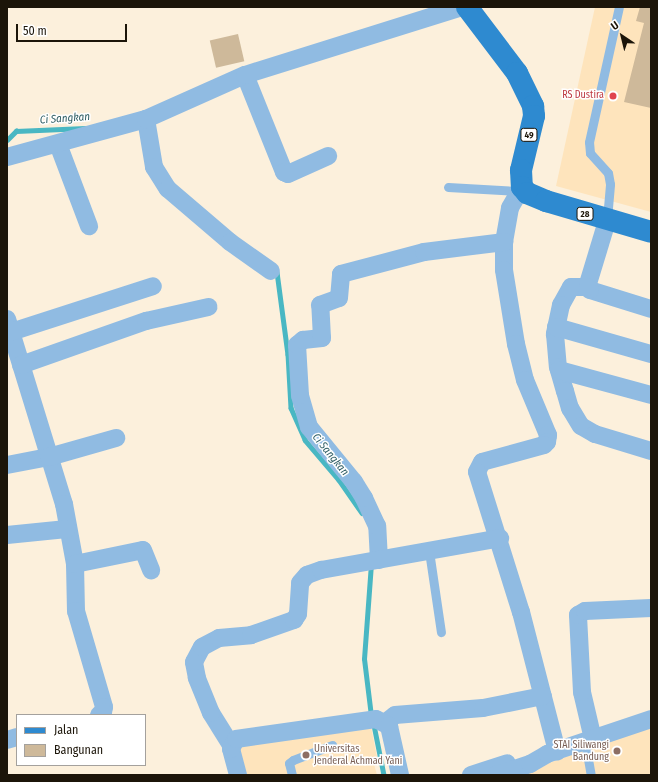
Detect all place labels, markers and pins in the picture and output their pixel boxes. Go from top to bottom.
place label: RS Dustira [562,90,604,102]
marker: RS Dustira [607,90,619,102]
place label: STAI Siliwangi Bandung [553,739,609,762]
place label: Universitas Jenderal Achmad Yani [314,743,402,766]
marker: STAI Siliwangi Bandung [612,746,622,756]
marker: Universitas Jenderal Achmad Yani [301,750,311,760]

